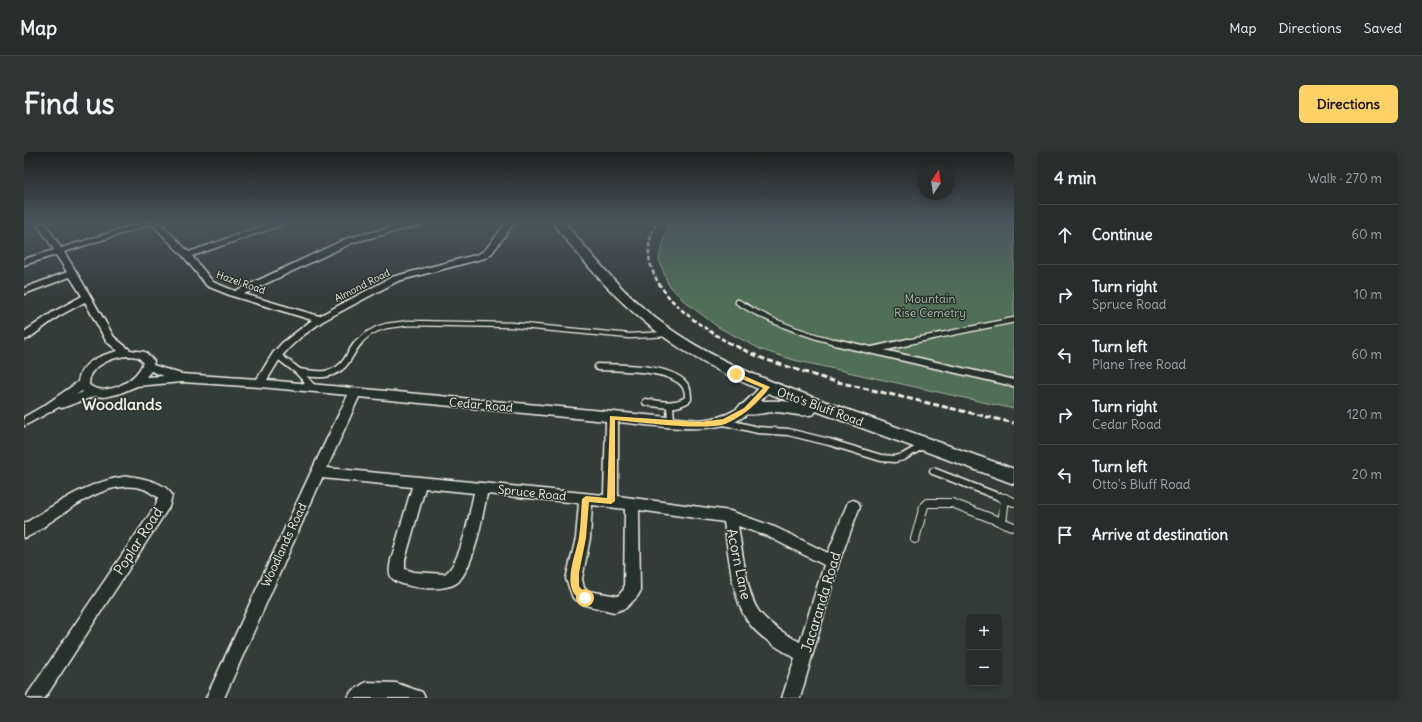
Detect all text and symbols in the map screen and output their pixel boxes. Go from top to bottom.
text: Map [20,16,57,40]
text: Map [1229,19,1256,37]
text: Directions [1278,19,1342,37]
text: Saved [1364,19,1402,37]
button: Directions [1299,85,1398,123]
text: Find us [24,86,115,122]
north arrow [918,164,954,200]
text: 4 min [1054,167,1096,189]
text: Walk · 270 m [1308,170,1382,187]
icon: ahead [1054,224,1076,246]
text: Continue [1092,225,1153,244]
text: 60 m [1351,226,1382,243]
street label: Almond Road [332,266,392,305]
street label: Hazel Road [215,268,267,297]
text: Turn right [1092,277,1157,296]
icon: right [1054,284,1076,306]
text: 10 m [1354,286,1382,303]
park label: Mountain Rise Cemetry [894,291,966,320]
text: Spruce Road [1092,296,1166,313]
text: Turn left [1092,337,1147,356]
icon: left [1054,344,1076,366]
text: 60 m [1351,346,1382,363]
text: Plane Tree Road [1092,356,1186,373]
route end [727,365,745,383]
street label: Otto's Bluff Road [775,384,865,429]
district label: Woodlands [82,394,162,414]
street label: Cedar Road [449,394,514,415]
text: Turn right [1092,397,1157,416]
icon: right [1054,404,1076,426]
text: 120 m [1347,406,1382,423]
text: Cedar Road [1092,416,1161,433]
text: Turn left [1092,457,1147,476]
icon: left [1054,464,1076,486]
text: 20 m [1352,466,1382,483]
text: Otto's Bluff Road [1092,476,1191,493]
street label: Spruce Road [497,481,567,504]
street label: Woodlands Road [258,500,310,589]
street label: Poplar Road [109,504,167,578]
icon: arrive [1054,524,1076,546]
text: Arrive at destination [1092,525,1228,544]
street label: Acorn Lane [723,527,755,601]
street label: Jacaranda Road [797,550,845,654]
route start [576,589,594,607]
map controls [966,614,1002,686]
button: + [966,614,1002,650]
button: − [966,650,1002,686]

